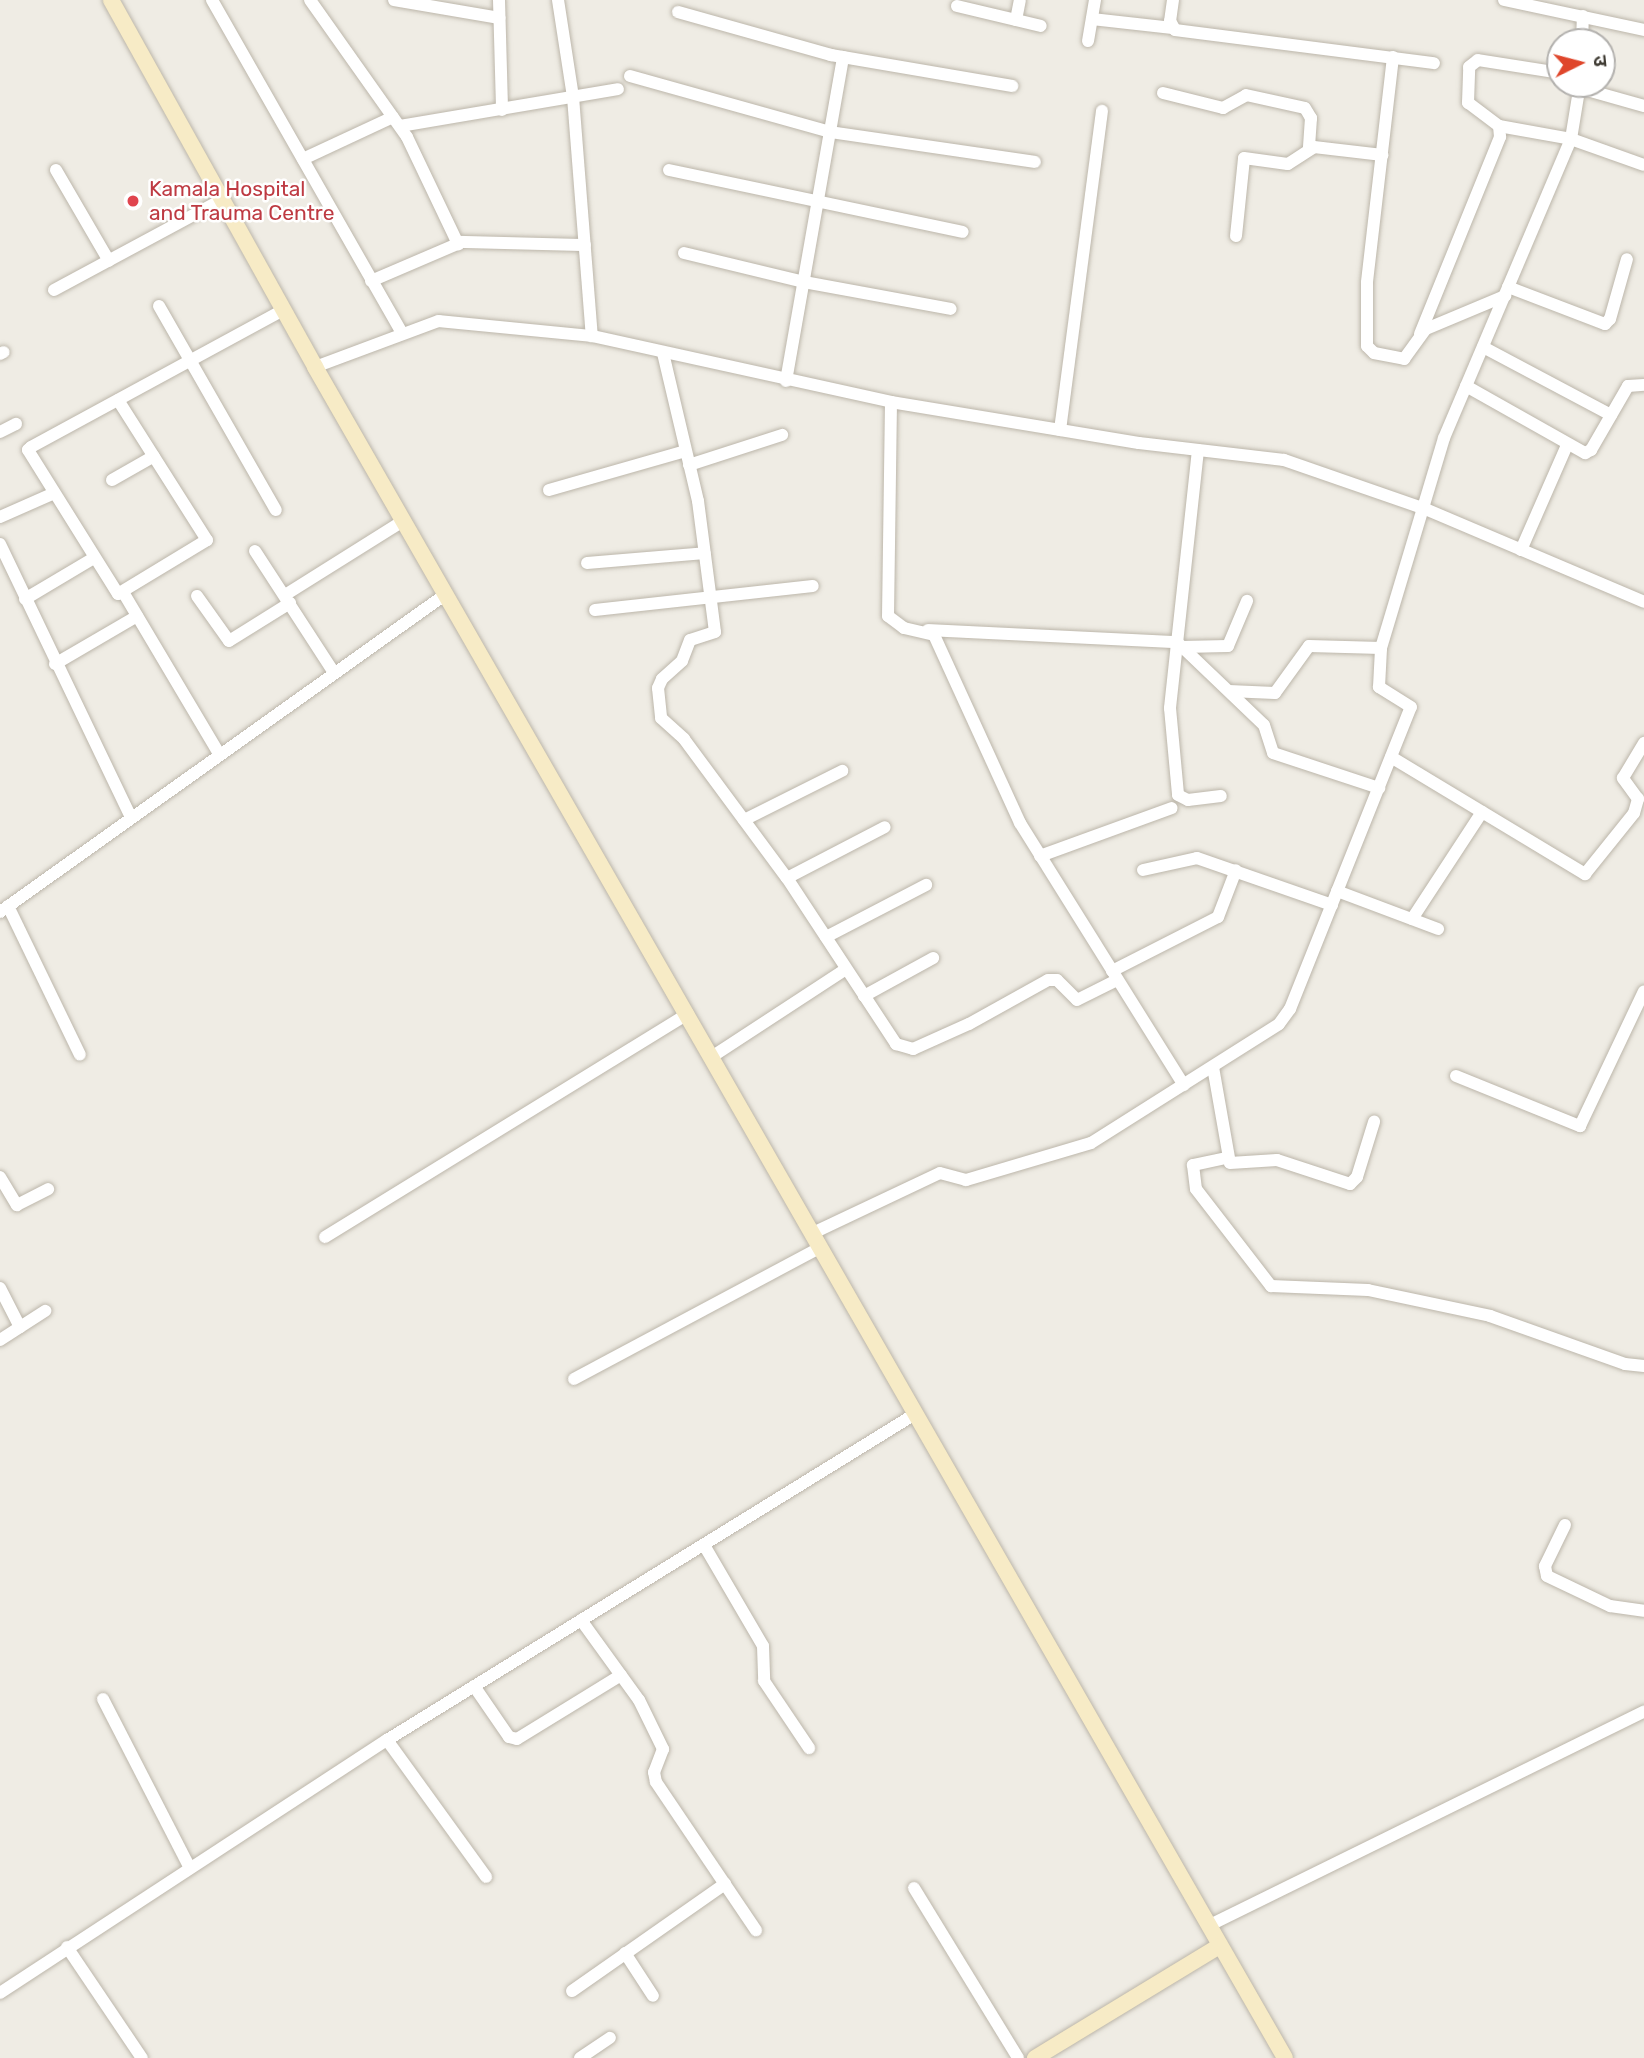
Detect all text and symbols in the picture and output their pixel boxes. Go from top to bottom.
north arrow [1546,28,1616,98]
text: उ [1588,54,1612,68]
place label: Kamala Hospital and Trauma Centre [149,176,335,226]
marker: Kamala Hospital and Trauma Centre [123,191,143,211]

